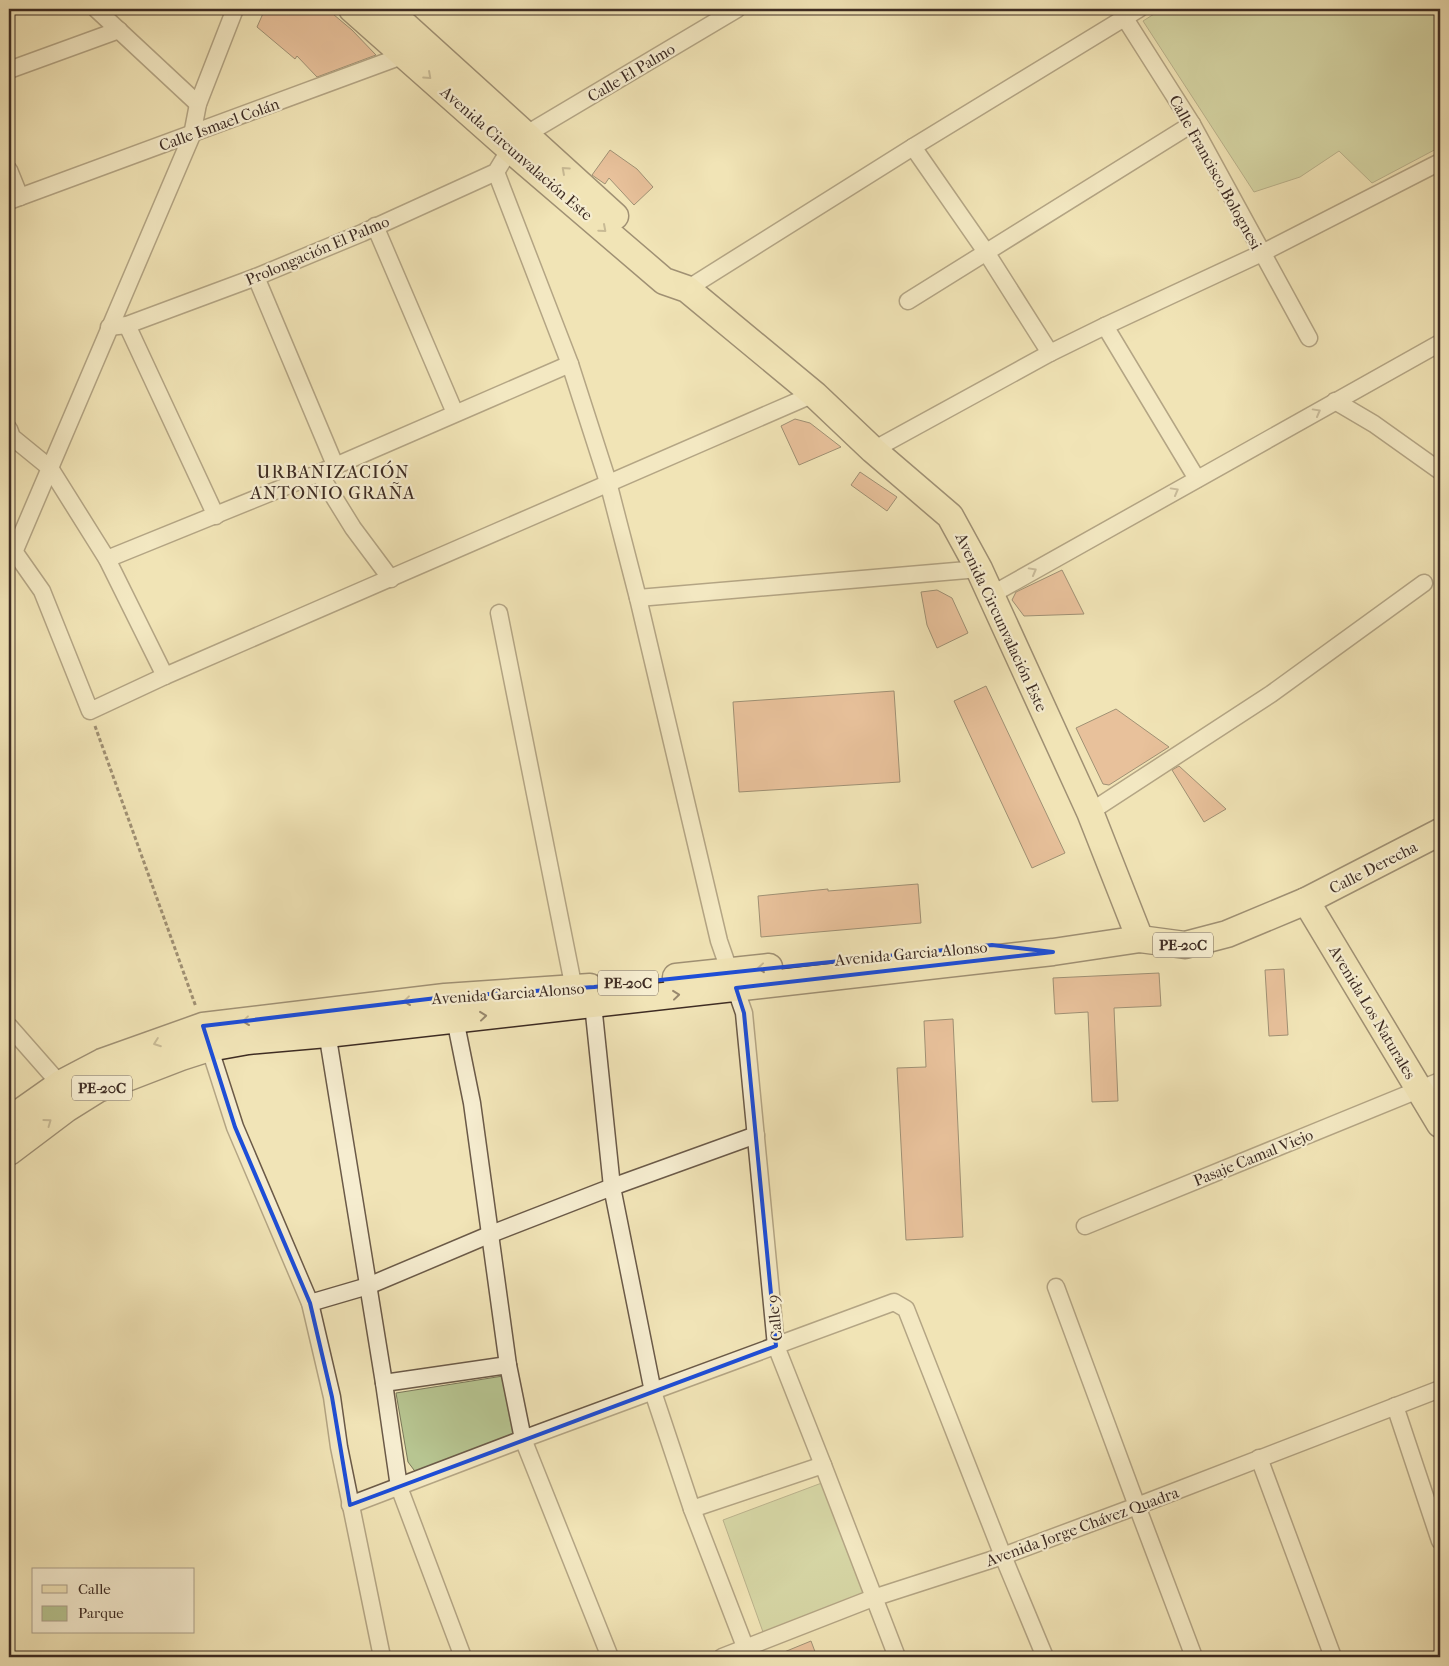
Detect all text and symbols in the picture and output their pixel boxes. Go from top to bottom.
street label: Calle El Palmo [584,39,678,106]
one-way arrow [423,70,432,79]
street label: Avenida Circunvalación Este [436,82,597,225]
street label: Calle Francisco Bolognesi [1165,92,1266,253]
street label: Calle Ismael Colán [156,94,283,155]
one-way arrow [561,167,570,176]
street label: Prolongación El Palmo [242,212,392,289]
one-way arrow [598,223,607,232]
one-way arrow [1311,408,1320,418]
district label: URBANIZACIÓN ANTONIO GRAÑA [249,460,416,504]
one-way arrow [1170,488,1179,498]
street label: Avenida Circunvalación Este [951,529,1051,715]
one-way arrow [1028,568,1037,578]
street label: Calle Derecha [1326,837,1421,898]
road number: PE-20C [1153,932,1213,958]
street label: Avenida Garcia Alonso [833,937,988,970]
street label: Avenida Los Naturales [1325,941,1420,1083]
one-way arrow [756,962,764,973]
road number: PE-20C [598,970,658,996]
street label: Avenida Garcia Alonso [430,979,585,1008]
one-way arrow [672,990,680,1001]
one-way arrow [403,996,412,1006]
one-way arrow [479,1011,487,1022]
one-way arrow [242,1015,250,1026]
one-way arrow [153,1037,161,1047]
road number: PE-20C [72,1076,132,1100]
one-way arrow [42,1119,51,1128]
street label: Pasaje Camal Viejo [1191,1125,1316,1190]
street label: Calle 9 [763,1294,786,1342]
street label: Avenida Jorge Chávez Quadra [982,1482,1182,1571]
legend [32,1568,195,1634]
text: Calle [78,1580,111,1598]
text: Parque [78,1604,124,1622]

